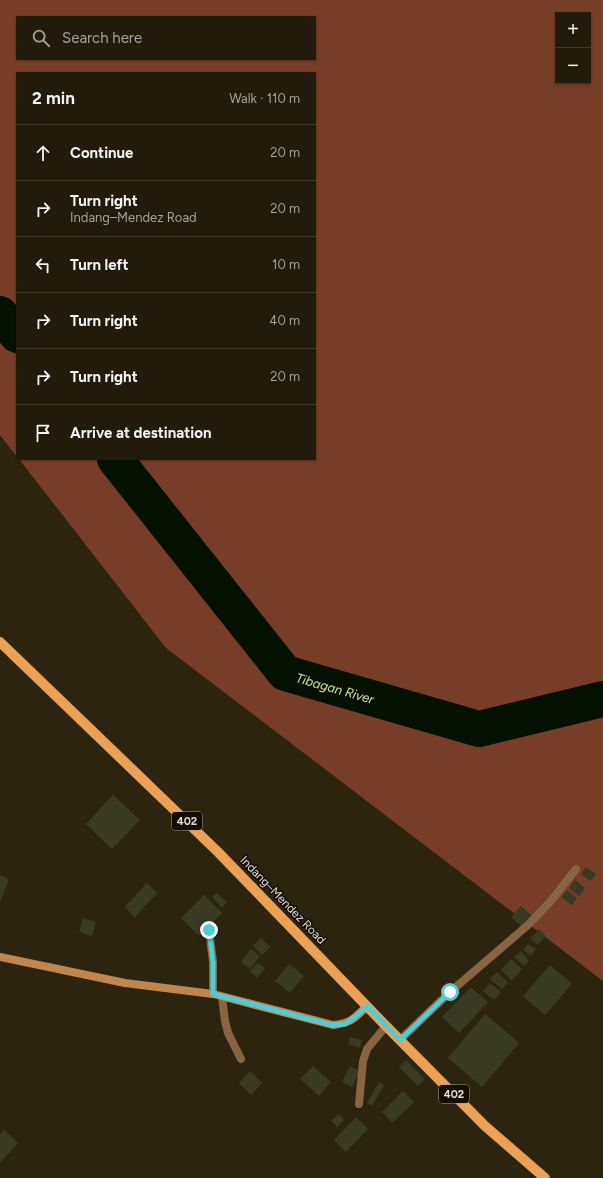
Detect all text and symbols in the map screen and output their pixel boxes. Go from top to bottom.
map controls [555,12,591,84]
button: + [555,12,591,48]
search box [16,16,316,60]
icon: search [30,27,52,49]
text: Search here [62,29,142,47]
button: − [555,48,591,84]
text: 2 min [32,88,75,108]
text: Walk · 110 m [229,91,300,106]
icon: ahead [32,142,54,164]
text: Continue [70,144,133,162]
text: 20 m [270,145,300,160]
text: Turn right [70,192,138,210]
icon: right [32,198,54,220]
text: 20 m [270,201,300,216]
text: Indang–Mendez Road [70,210,197,225]
icon: left [32,254,54,276]
text: Turn left [70,256,128,274]
text: 10 m [272,257,300,272]
icon: right [32,310,54,332]
text: Turn right [70,312,138,330]
text: 40 m [269,313,300,328]
icon: right [32,366,54,388]
text: Turn right [70,368,138,386]
text: 20 m [270,369,300,384]
icon: arrive [32,422,54,444]
text: Arrive at destination [70,424,211,442]
water label: Tibagan River [294,670,376,707]
road number: 402 [172,812,202,830]
street label: Indang–Mendez Road [237,853,329,947]
route end [200,921,218,939]
route start [441,983,459,1001]
road number: 402 [439,1085,469,1103]

